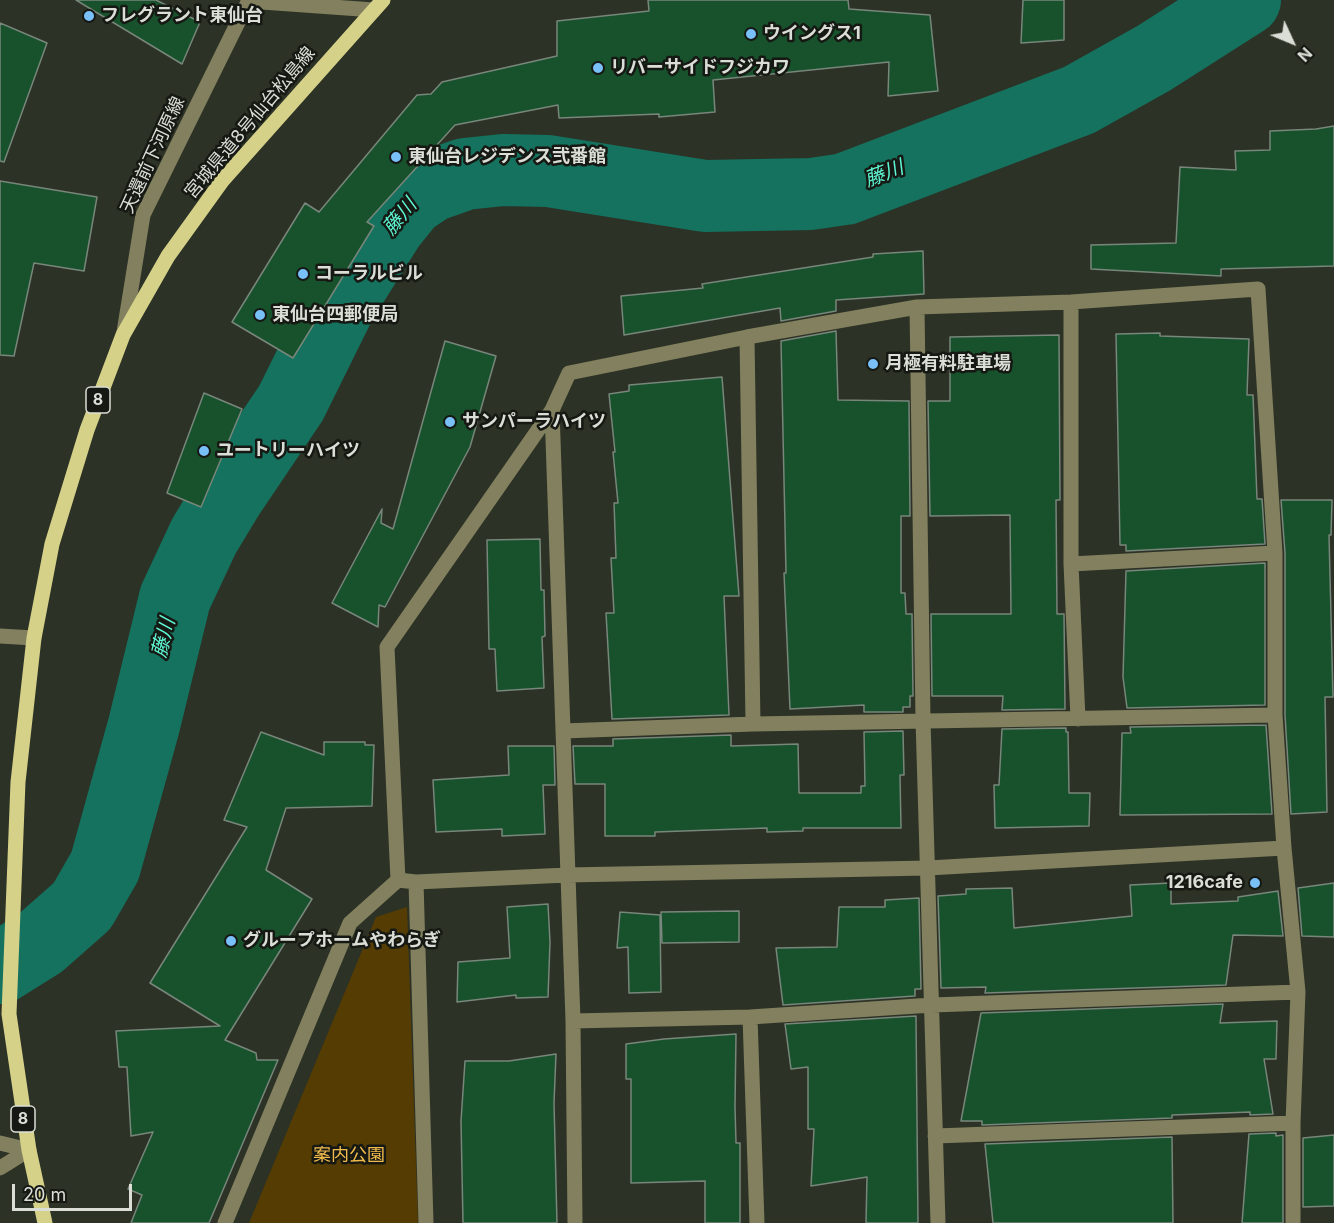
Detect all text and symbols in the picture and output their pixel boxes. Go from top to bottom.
place label: フレグラント東仙台 [101,5,263,27]
marker: フレグラント東仙台 [82,9,96,23]
north arrow [1262,12,1322,72]
place label: ウイングス1 [763,23,861,45]
marker: ウイングス1 [744,27,758,41]
street label: 宮城県道8号仙台松島線 [180,43,320,203]
text: N [1294,43,1316,66]
place label: リバーサイドフジカワ [610,57,790,79]
marker: リバーサイドフジカワ [591,61,605,75]
street label: 天還前下河原線 [117,93,189,217]
place label: 東仙台レジデンス弐番館 [408,146,606,168]
marker: 東仙台レジデンス弐番館 [389,150,403,164]
water label: 藤川 [861,156,907,192]
water label: 藤川 [378,194,422,240]
place label: コーラルビル [315,263,423,285]
marker: コーラルビル [296,267,310,281]
place label: 東仙台四郵便局 [272,304,398,326]
marker: 東仙台四郵便局 [253,308,267,322]
place label: 月極有料駐車場 [885,353,1011,375]
marker: 月極有料駐車場 [866,357,880,371]
road number: 8 [86,387,110,413]
place label: サンパーラハイツ [462,411,606,433]
marker: サンパーラハイツ [443,415,457,429]
place label: ユートリーハイツ [216,440,360,462]
marker: ユートリーハイツ [197,444,211,458]
water label: 藤川 [148,616,180,660]
place label: 1216cafe [1166,872,1243,894]
marker: 1216cafe [1248,876,1262,890]
place label: グループホームやわらぎ [243,930,441,952]
marker: グループホームやわらぎ [224,934,238,948]
road number: 8 [11,1106,35,1132]
park label: 案内公園 [313,1145,385,1167]
scale bar [15,1172,135,1210]
text: 20 m [23,1184,66,1205]

